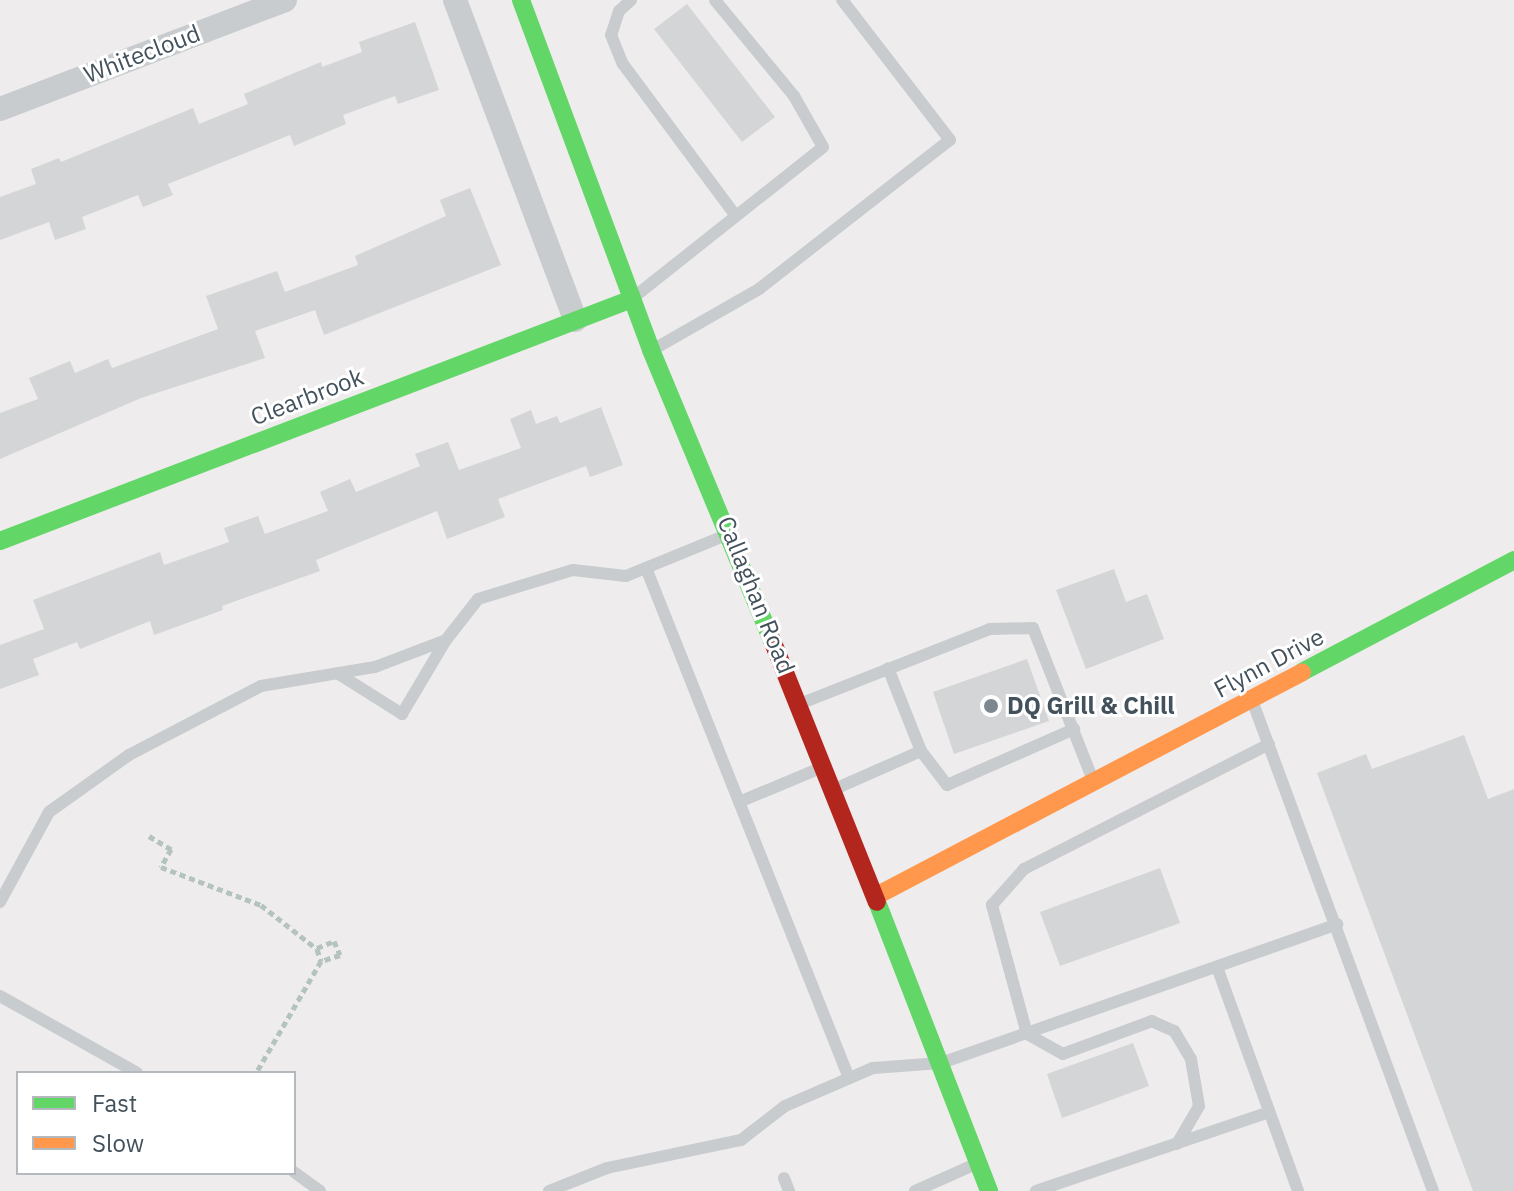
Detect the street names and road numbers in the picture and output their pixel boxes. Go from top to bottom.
street label: Whitecloud [80,19,204,89]
street label: Clearbrook [247,362,367,432]
street label: Callaghan Road [711,512,801,678]
street label: Flynn Drive [1209,622,1329,704]

